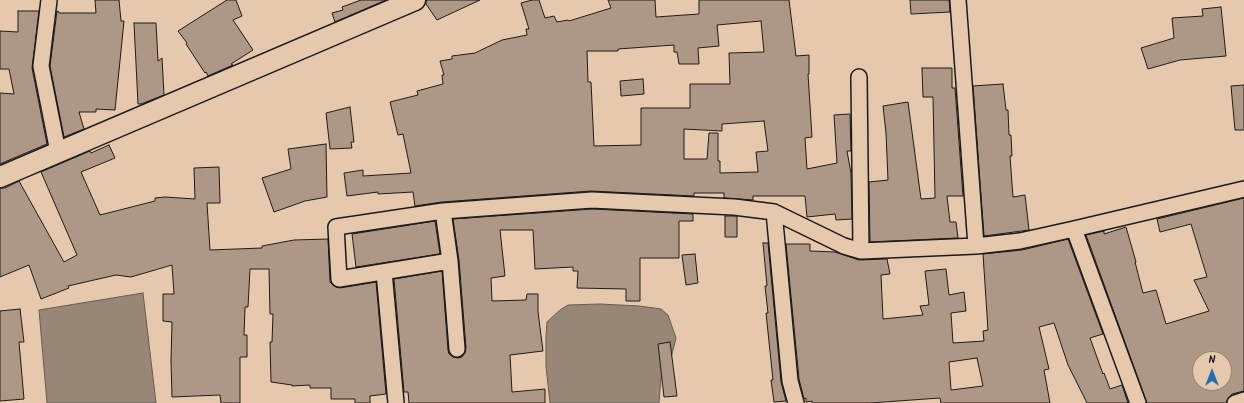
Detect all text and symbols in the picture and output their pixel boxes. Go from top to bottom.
north arrow [1192,351,1232,391]
text: N [1209,351,1215,369]

